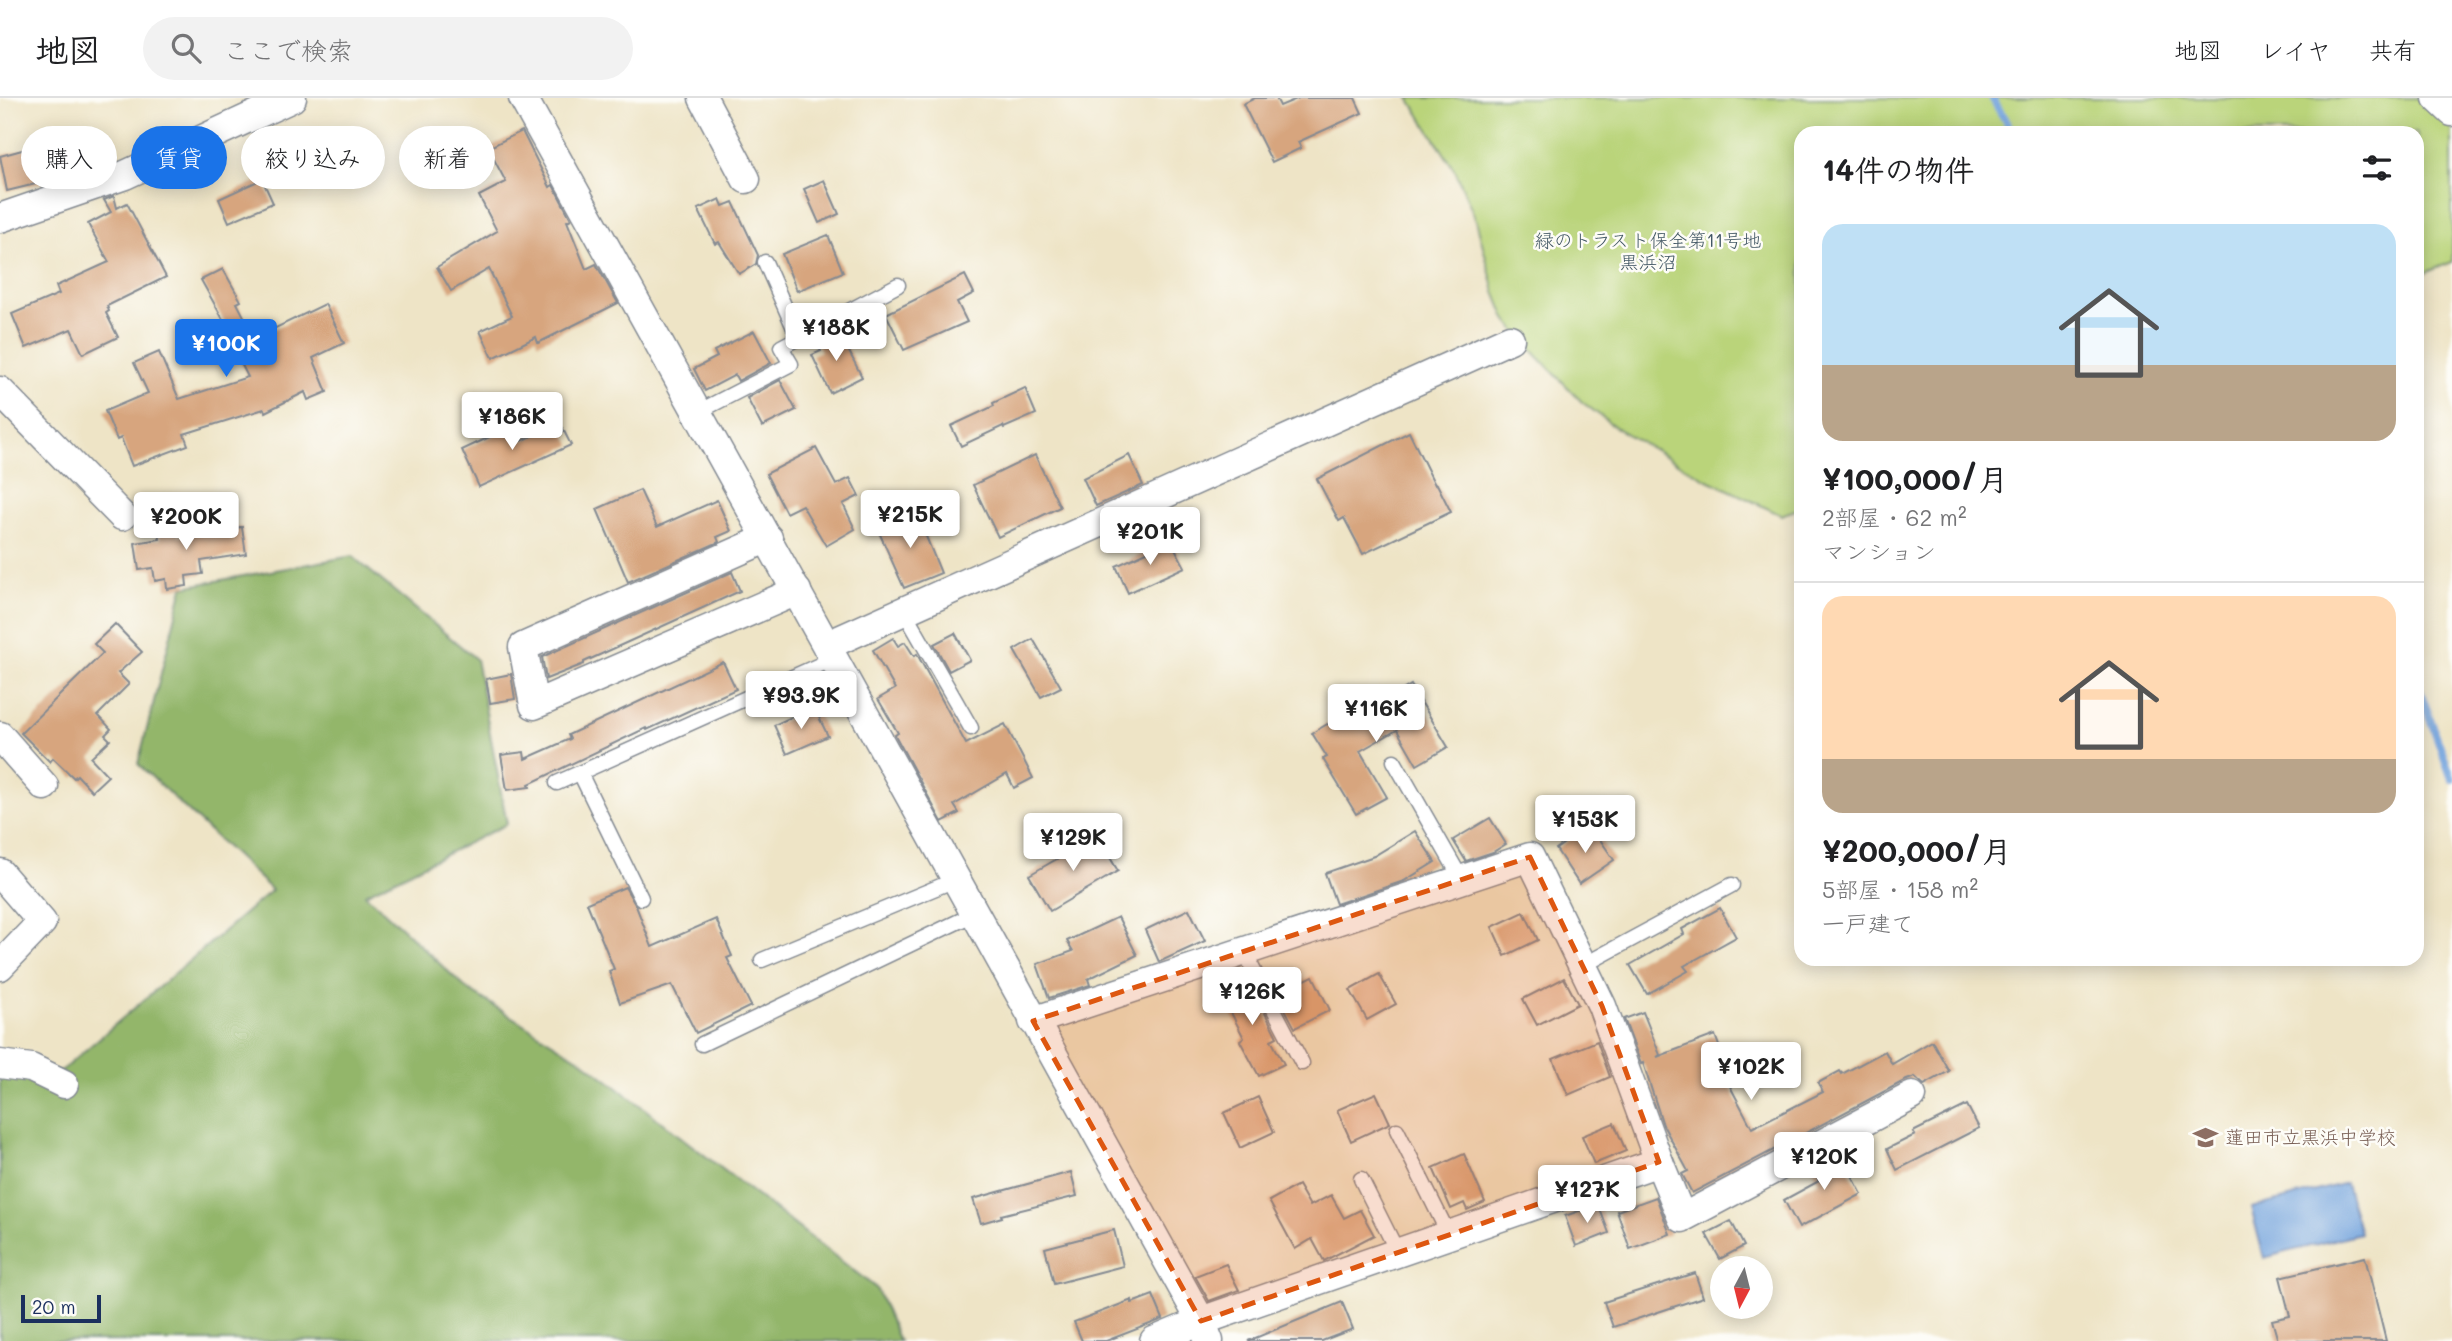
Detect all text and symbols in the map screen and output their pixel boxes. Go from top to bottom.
search box [143,17,633,80]
text: 地図 [35,27,101,70]
icon: search [167,29,205,67]
text: ここで検索 [223,33,353,67]
text: 地図 [2174,34,2222,65]
text: レイヤ [2260,34,2331,65]
text: 共有 [2369,34,2417,65]
chip: 購入 [21,126,117,189]
chip: 賃貸 [131,126,227,189]
chip: 絞り込み [241,126,385,189]
chip: 新着 [399,126,495,189]
text: 14件の物件 [1822,149,1974,189]
icon: filters [2358,149,2396,187]
park label: 緑のトラスト保全第11号地 黒浜沼 [1535,227,1761,274]
icon: home [2046,270,2172,396]
pin: ¥188K [787,303,885,363]
text: ¥188K [802,311,870,341]
pin: ¥100K [177,320,275,379]
text: ¥100K [191,327,261,357]
pin: ¥186K [463,392,561,452]
text: ¥186K [478,400,546,430]
text: ¥100,000/月 [1822,458,2008,498]
pin: ¥215K [861,490,959,550]
pin: ¥200K [137,492,235,552]
text: ¥215K [877,498,943,528]
text: ¥200K [150,500,222,530]
text: 2部屋 · 62 m² [1822,502,1967,532]
pin: ¥201K [1101,508,1199,567]
text: ¥201K [1116,515,1184,545]
text: マンション [1822,536,1936,566]
icon: home [2046,642,2172,768]
pin: ¥93.9K [744,672,858,731]
text: ¥93.9K [762,679,840,709]
pin: ¥116K [1327,684,1425,744]
text: ¥116K [1344,692,1408,722]
pin: ¥153K [1536,796,1634,855]
text: ¥153K [1551,803,1619,833]
pin: ¥129K [1024,814,1122,873]
text: ¥129K [1039,821,1107,851]
text: ¥200,000/月 [1822,830,2012,870]
text: 5部屋 · 158 m² [1822,874,1978,904]
text: 一戸建て [1822,908,1914,938]
pin: ¥126K [1203,968,1301,1027]
text: ¥126K [1218,975,1286,1005]
pin: ¥102K [1702,1042,1800,1102]
text: ¥102K [1717,1050,1785,1080]
school or university icon: 蓮田市立黒浜中学校 [2191,1123,2219,1151]
place label: 蓮田市立黒浜中学校 [2225,1124,2396,1149]
pin: ¥120K [1775,1132,1873,1192]
text: ¥120K [1790,1140,1858,1170]
pin: ¥127K [1538,1166,1636,1225]
text: ¥127K [1554,1173,1620,1203]
north arrow [1710,1256,1773,1320]
map controls [1710,1256,1773,1319]
scale bar [21,1292,102,1324]
text: 20 m [32,1294,76,1319]

